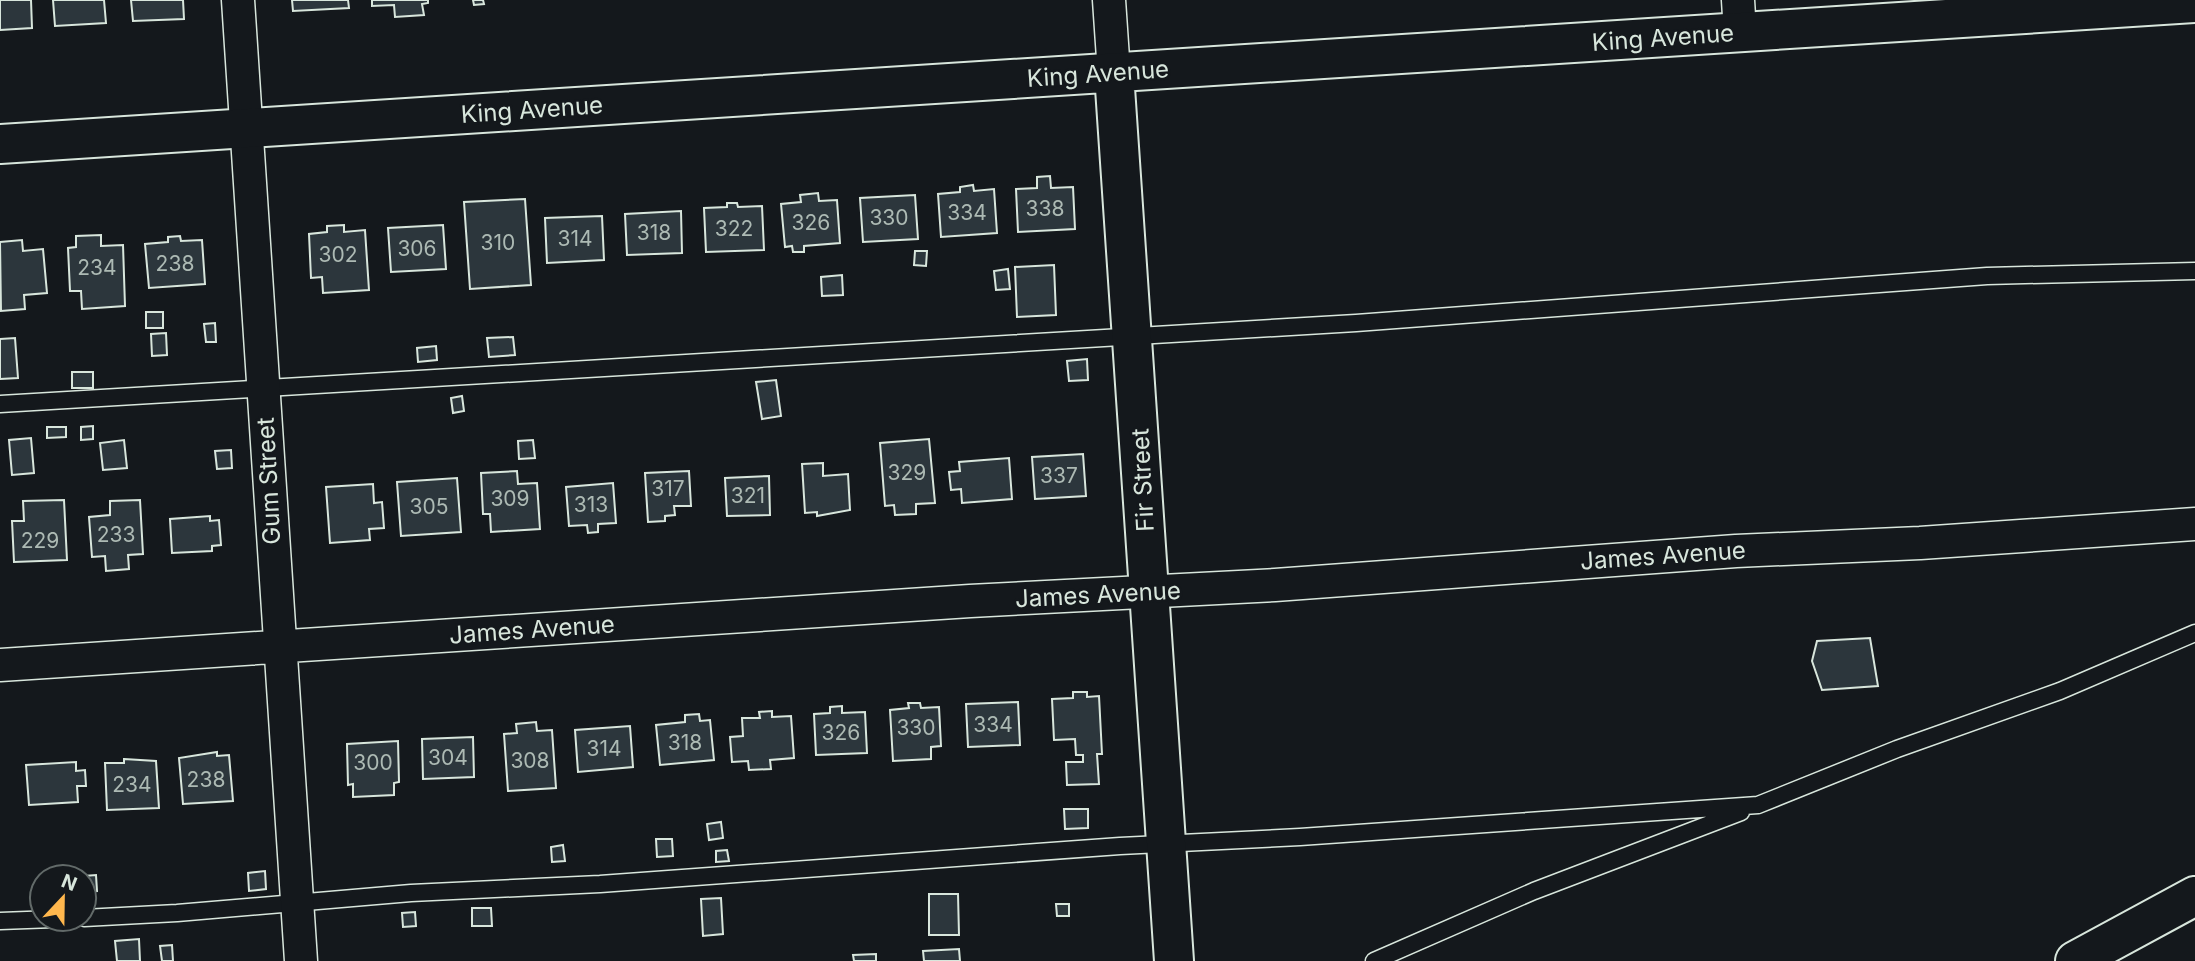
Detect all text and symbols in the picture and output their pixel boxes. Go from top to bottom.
street label: King Avenue [1591,18,1735,57]
street label: King Avenue [1026,54,1170,93]
street label: King Avenue [460,90,604,129]
house number: 338 [1026,196,1064,221]
house number: 334 [947,200,987,225]
house number: 330 [869,205,909,230]
house number: 326 [792,210,830,235]
house number: 322 [715,216,753,241]
house number: 318 [637,220,671,245]
house number: 314 [557,226,593,251]
house number: 310 [481,230,515,255]
house number: 306 [397,236,437,261]
house number: 302 [318,242,358,267]
house number: 238 [156,251,194,276]
house number: 234 [77,255,117,280]
street label: Gum Street [251,416,286,545]
street label: Fir Street [1125,427,1160,532]
house number: 329 [888,460,926,485]
house number: 337 [1040,463,1078,488]
house number: 317 [651,476,685,501]
house number: 321 [731,483,765,508]
house number: 309 [490,486,530,511]
house number: 313 [574,492,608,517]
house number: 305 [410,494,449,519]
house number: 233 [97,522,135,547]
house number: 229 [21,528,59,553]
street label: James Avenue [1579,535,1747,576]
street label: James Avenue [1014,576,1182,613]
street label: James Avenue [448,609,616,650]
house number: 334 [973,712,1013,737]
house number: 330 [896,715,936,740]
house number: 326 [822,720,860,745]
house number: 318 [668,730,702,755]
house number: 314 [586,736,622,761]
house number: 304 [428,745,468,770]
house number: 308 [510,748,550,773]
house number: 300 [353,750,393,775]
house number: 238 [187,767,225,792]
house number: 234 [112,772,152,797]
north arrow [28,863,98,933]
text: N [58,869,80,896]

